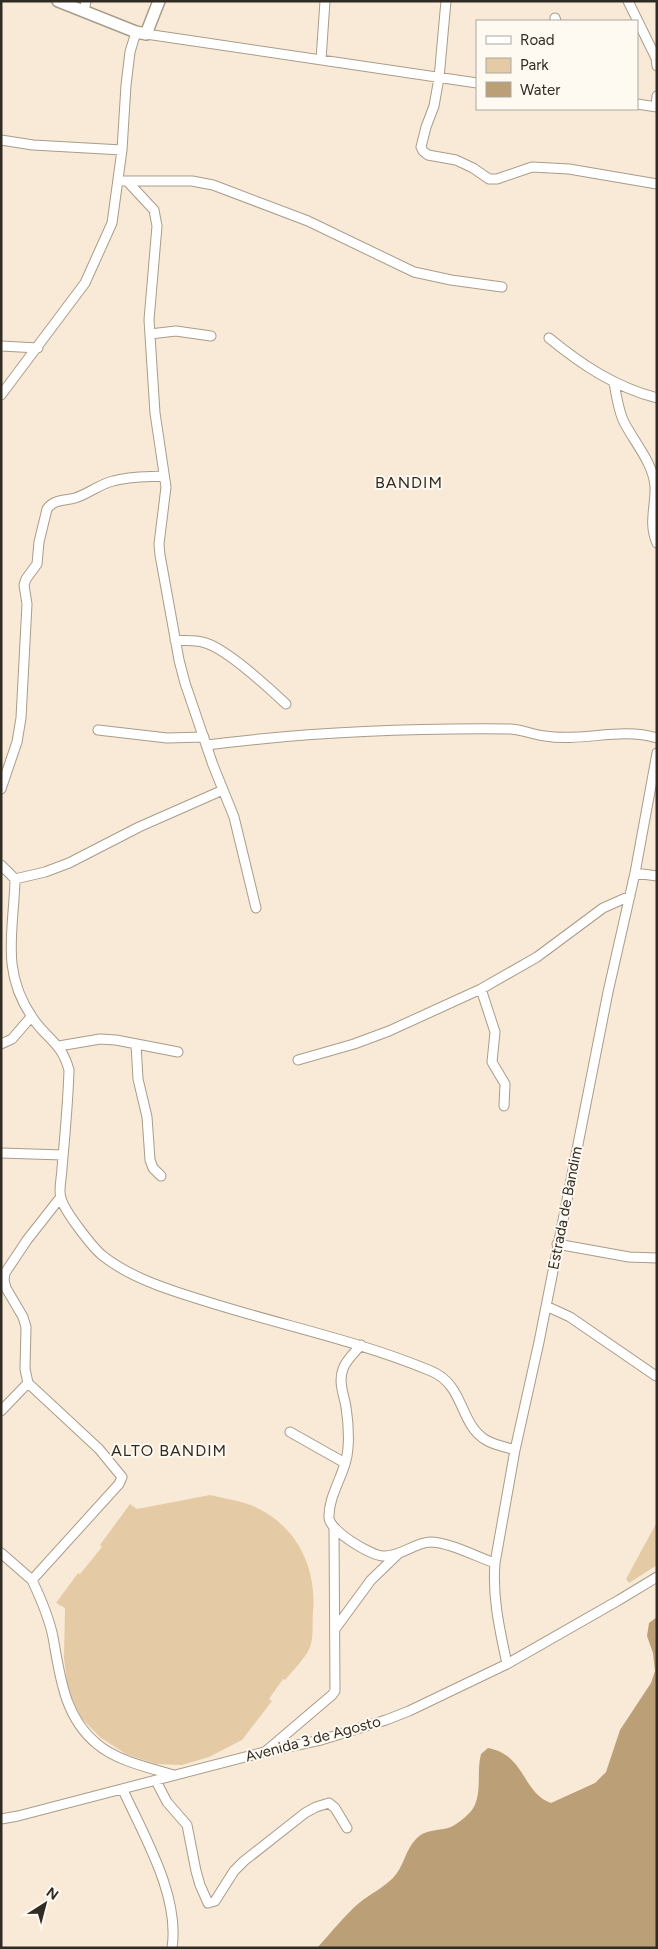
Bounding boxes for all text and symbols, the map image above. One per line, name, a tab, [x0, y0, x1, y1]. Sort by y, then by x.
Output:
legend	[476, 20, 638, 110]
text: Road	[520, 31, 555, 49]
text: Park	[520, 56, 549, 74]
text: Water	[520, 81, 560, 99]
district label: BANDIM	[375, 473, 443, 492]
street label: Estrada de Bandim	[544, 1145, 586, 1271]
district label: ALTO BANDIM	[111, 1441, 227, 1460]
street label: Avenida 3 de Agosto	[243, 1712, 383, 1766]
north arrow	[20, 1879, 70, 1929]
text: N	[43, 1884, 62, 1904]

